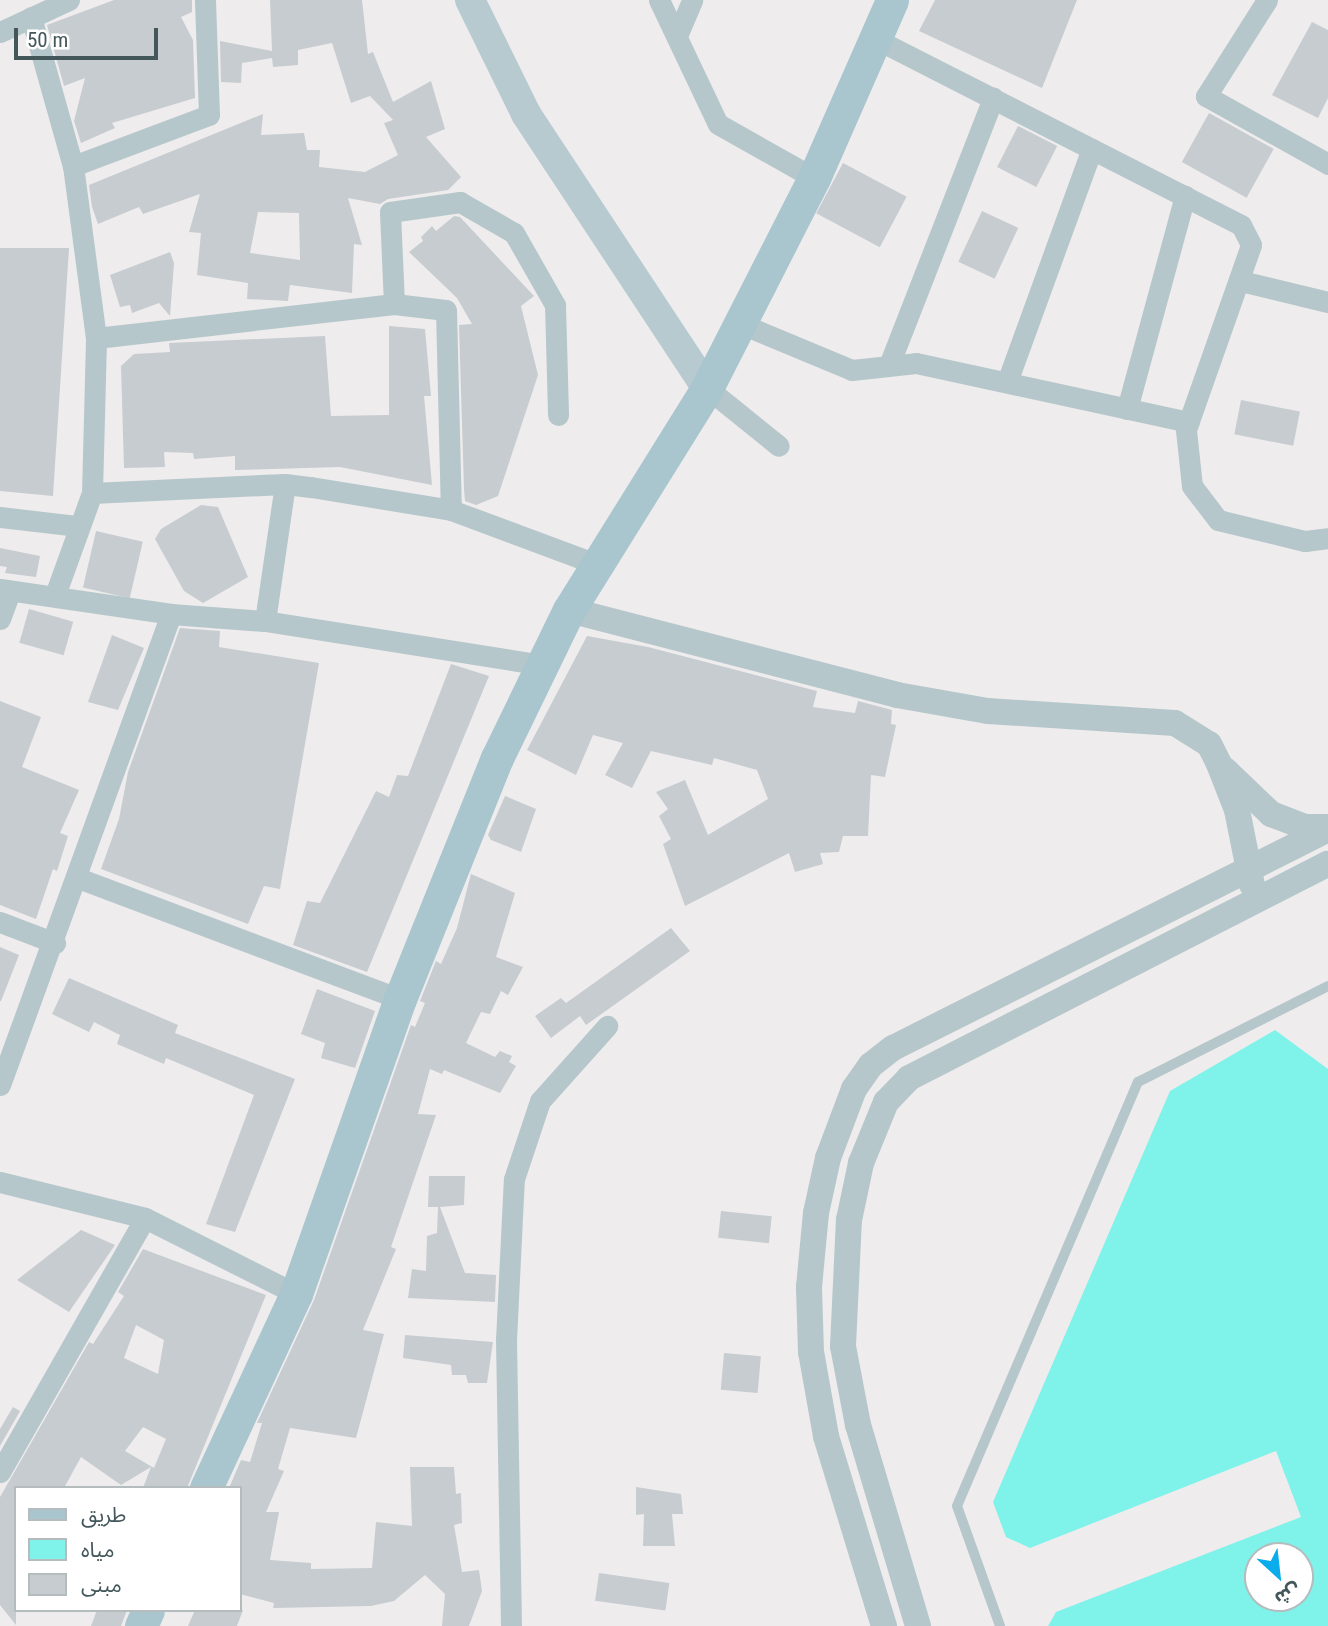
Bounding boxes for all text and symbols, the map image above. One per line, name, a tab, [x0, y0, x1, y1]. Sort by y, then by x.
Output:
scale bar	[18, 14, 161, 58]
text: 50 m	[27, 28, 68, 52]
legend	[14, 1486, 242, 1612]
text: طريق	[81, 1503, 126, 1527]
text: مياه	[81, 1538, 114, 1562]
north arrow	[1244, 1542, 1314, 1612]
text: مبنى	[81, 1573, 122, 1597]
text: ش	[1271, 1578, 1305, 1611]

